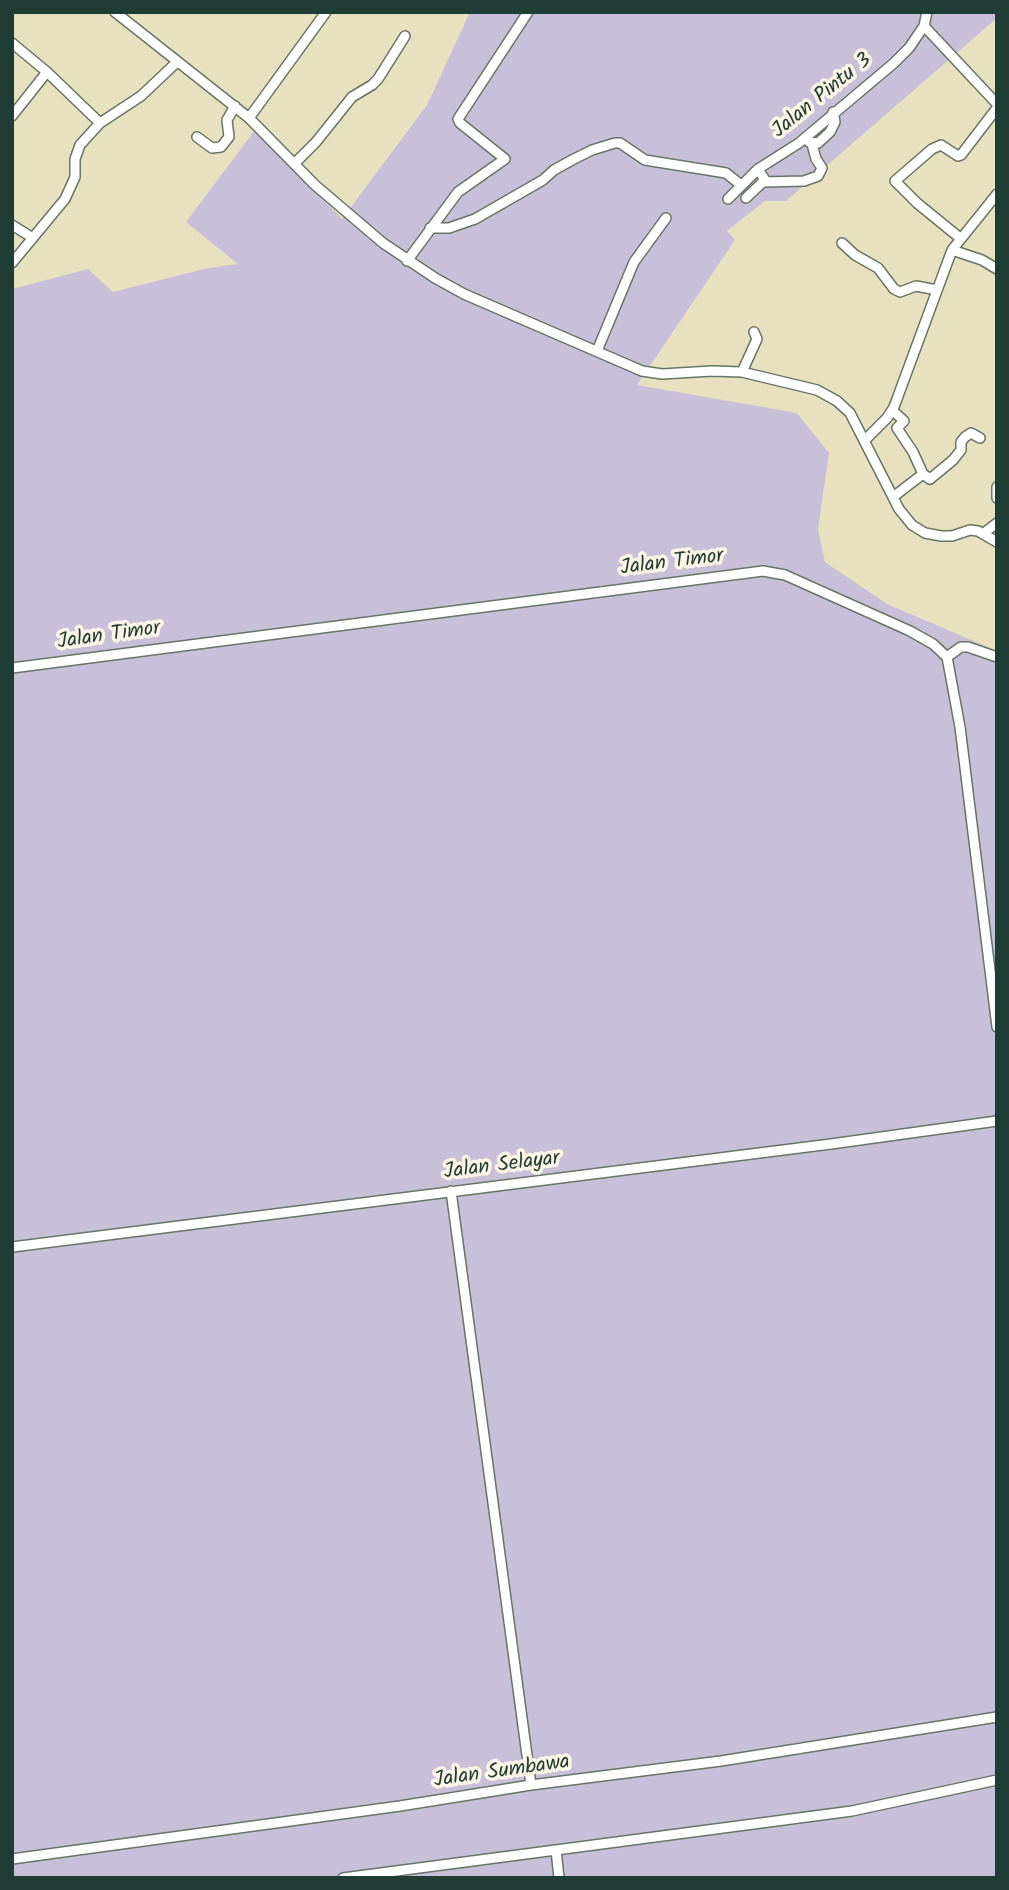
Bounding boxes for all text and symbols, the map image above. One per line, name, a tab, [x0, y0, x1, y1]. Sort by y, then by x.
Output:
street label: Jalan Pintu 3	[768, 49, 878, 145]
street label: Jalan Timor	[619, 545, 725, 583]
street label: Jalan Timor	[56, 617, 162, 657]
street label: Jalan Selayar	[443, 1147, 561, 1187]
street label: Jalan Sumbawa	[432, 1751, 572, 1795]

